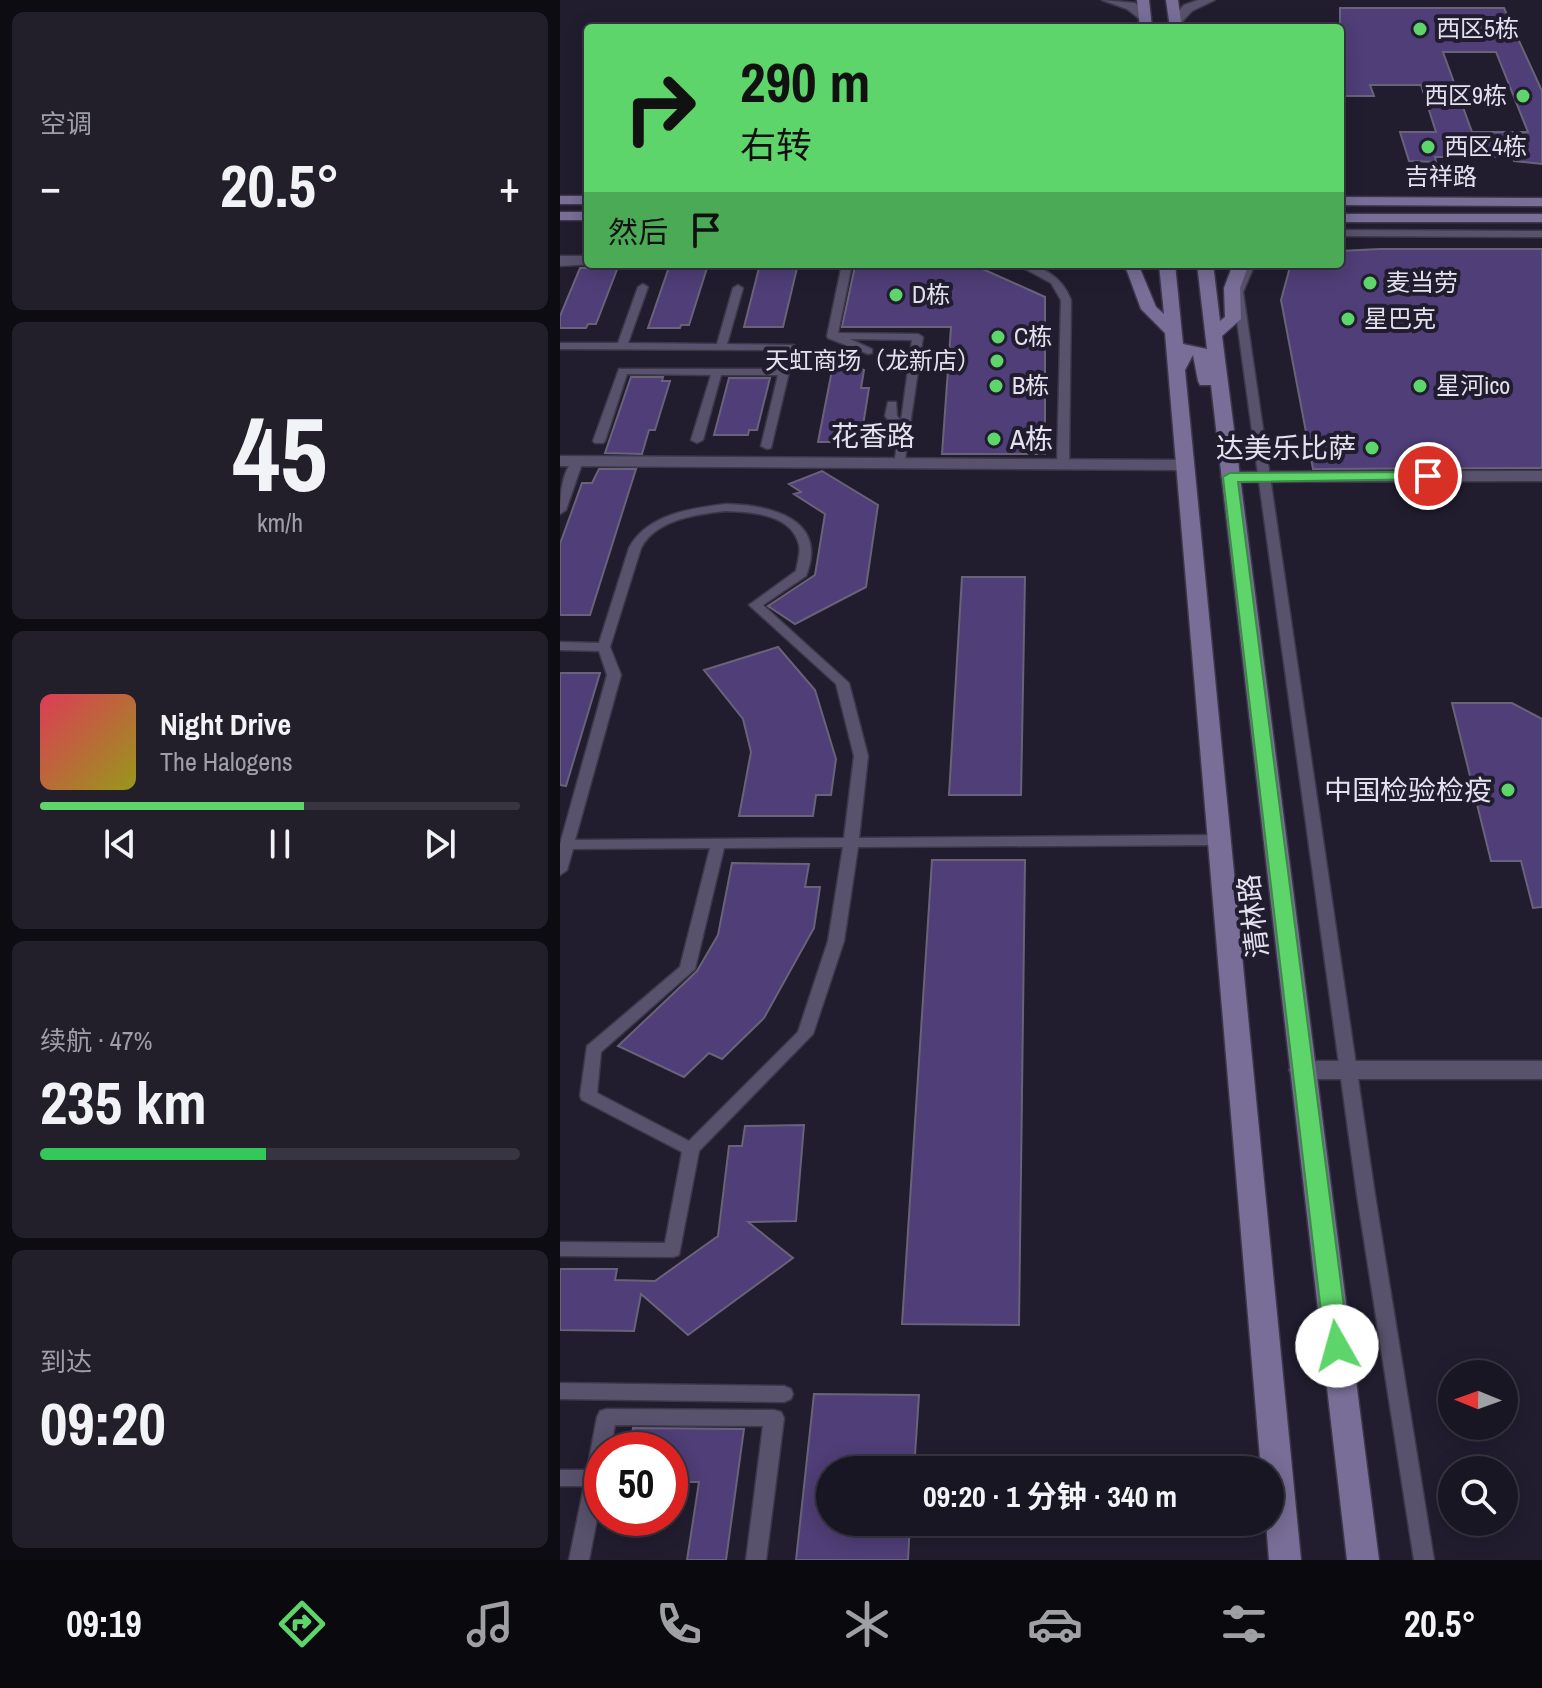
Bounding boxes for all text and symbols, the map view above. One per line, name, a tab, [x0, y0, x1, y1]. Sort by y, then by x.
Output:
place label: 西区5栋	[1436, 12, 1519, 44]
marker: 西区5栋	[1411, 20, 1429, 38]
text: 290 m	[740, 44, 870, 119]
icon: right	[608, 56, 712, 160]
place label: 西区9栋	[1424, 79, 1507, 111]
marker: 西区9栋	[1514, 87, 1532, 105]
text: 空调	[40, 106, 92, 141]
text: 右转	[740, 121, 812, 169]
place label: 西区4栋	[1444, 130, 1527, 162]
marker: 西区4栋	[1419, 138, 1437, 156]
text: 20.5°	[220, 145, 340, 226]
text: −	[40, 156, 61, 216]
text: +	[499, 156, 520, 216]
street label: 吉祥路	[1405, 160, 1477, 192]
icon: arrive	[684, 208, 728, 252]
text: 然后	[608, 212, 668, 252]
place label: 麦当劳	[1386, 266, 1458, 298]
marker: 麦当劳	[1361, 274, 1379, 292]
place label: D栋	[912, 278, 950, 310]
marker: D栋	[887, 286, 905, 304]
place label: 星巴克	[1364, 302, 1436, 334]
marker: 星巴克	[1339, 310, 1357, 328]
place label: C栋	[1014, 320, 1052, 352]
marker: C栋	[989, 328, 1007, 346]
place label: 天虹商场（龙新店）	[765, 344, 981, 376]
marker: 天虹商场（龙新店）	[988, 352, 1006, 370]
place label: B栋	[1012, 369, 1049, 401]
place label: 星河ico	[1436, 369, 1510, 401]
marker: B栋	[987, 377, 1005, 395]
marker: 星河ico	[1411, 377, 1429, 395]
text: 45	[233, 383, 327, 523]
street label: 花香路	[831, 417, 915, 455]
place label: A栋	[1009, 420, 1053, 458]
place label: 达美乐比萨	[1216, 429, 1356, 467]
marker: A栋	[985, 430, 1003, 448]
marker: 达美乐比萨	[1363, 439, 1381, 457]
pin	[1394, 442, 1462, 510]
icon: arrive	[1406, 454, 1450, 498]
text: km/h	[257, 505, 303, 540]
text: Night Drive	[160, 704, 291, 744]
text: The Halogens	[160, 744, 293, 779]
place label: 中国检验检疫	[1324, 771, 1492, 809]
marker: 中国检验检疫	[1499, 781, 1517, 799]
icon: previous	[98, 822, 142, 866]
icon: pause	[258, 822, 302, 866]
icon: next	[418, 822, 462, 866]
street label: 清林路	[1229, 872, 1277, 960]
text: 续航 · 47%	[40, 1023, 152, 1058]
text: 235 km	[40, 1062, 207, 1143]
position arrow	[1295, 1304, 1379, 1388]
text: 到达	[40, 1344, 92, 1379]
north arrow	[1438, 1360, 1518, 1440]
map controls	[1438, 1360, 1518, 1536]
text: 09:20	[40, 1383, 166, 1464]
speed limit sign: 50	[584, 1432, 688, 1536]
button: search	[1438, 1456, 1518, 1536]
text: 09:20 · 1 分钟 · 340 m	[923, 1476, 1177, 1516]
icon: directions	[274, 1596, 330, 1652]
icon: music	[462, 1596, 518, 1652]
icon: phone	[651, 1596, 707, 1652]
icon: climate	[839, 1596, 895, 1652]
icon: car	[1027, 1596, 1083, 1652]
icon: filters	[1216, 1596, 1272, 1652]
text: 09:19	[66, 1600, 142, 1648]
text: 20.5°	[1404, 1600, 1476, 1648]

